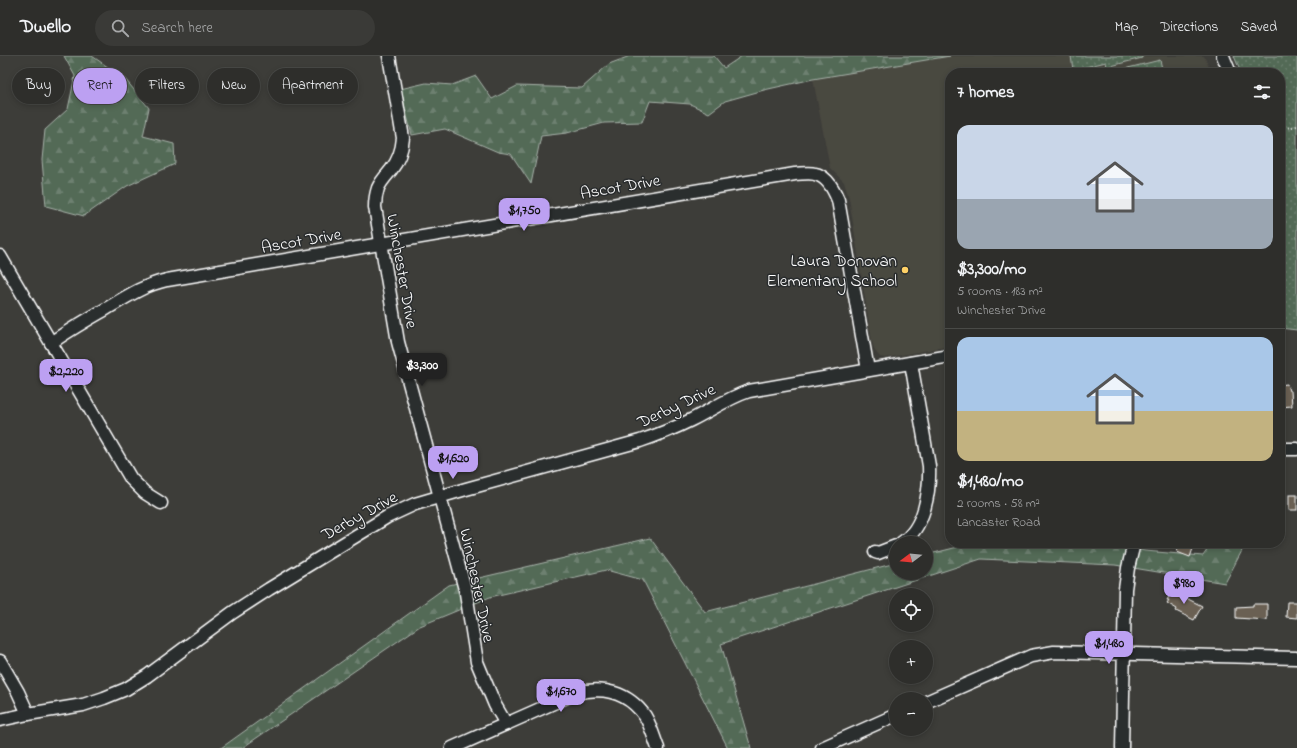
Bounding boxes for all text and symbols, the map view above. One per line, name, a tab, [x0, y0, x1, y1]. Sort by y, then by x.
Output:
search box	[95, 10, 375, 46]
text: Dwello	[20, 14, 71, 41]
icon: search	[109, 17, 131, 39]
text: Search here	[141, 17, 213, 39]
text: Map	[1115, 17, 1138, 38]
text: Directions	[1160, 17, 1218, 38]
text: Saved	[1240, 17, 1277, 38]
chip: Buy	[12, 68, 65, 104]
chip: Rent	[73, 68, 127, 104]
chip: Filters	[135, 68, 199, 104]
chip: New	[207, 68, 260, 104]
chip: Apartment	[268, 68, 358, 104]
text: 7 homes	[957, 80, 1015, 105]
icon: filters	[1251, 81, 1273, 103]
icon: home	[1079, 151, 1151, 223]
street label: Ascot Drive	[578, 168, 663, 207]
pin: $1,750	[491, 198, 557, 232]
text: $1,750	[508, 201, 540, 220]
street label: Winchester Drive	[379, 212, 424, 331]
street label: Ascot Drive	[259, 222, 344, 261]
place label: Laura Donovan Elementary School	[767, 249, 897, 295]
text: $3,300/mo	[957, 257, 1026, 282]
marker: Laura Donovan Elementary School	[900, 265, 910, 275]
text: 5 rooms · 183 m²	[957, 282, 1043, 301]
text: Winchester Drive	[957, 301, 1045, 320]
pin: $3,300	[389, 353, 455, 387]
text: $3,300	[406, 356, 438, 375]
pin: $2,220	[33, 359, 99, 393]
text: $2,220	[48, 362, 84, 381]
icon: home	[1079, 363, 1151, 435]
street label: Derby Drive	[633, 377, 721, 437]
pin: $1,620	[420, 446, 486, 480]
text: $1,620	[437, 449, 469, 468]
text: $1,480/mo	[957, 469, 1024, 494]
street label: Derby Drive	[316, 485, 403, 549]
text: 2 rooms · 58 m²	[957, 494, 1040, 513]
text: Lancaster Road	[957, 513, 1040, 532]
street label: Winchester Drive	[452, 526, 501, 645]
north arrow	[889, 536, 933, 580]
map controls	[889, 536, 933, 736]
pin: $980	[1160, 571, 1208, 605]
text: $980	[1173, 574, 1195, 593]
button: locate	[889, 588, 933, 632]
pin: $1,480	[1076, 631, 1142, 665]
text: $1,480	[1094, 634, 1124, 653]
button: +	[889, 640, 933, 684]
pin: $1,670	[528, 679, 594, 713]
text: $1,670	[546, 682, 576, 701]
button: −	[889, 692, 933, 736]

